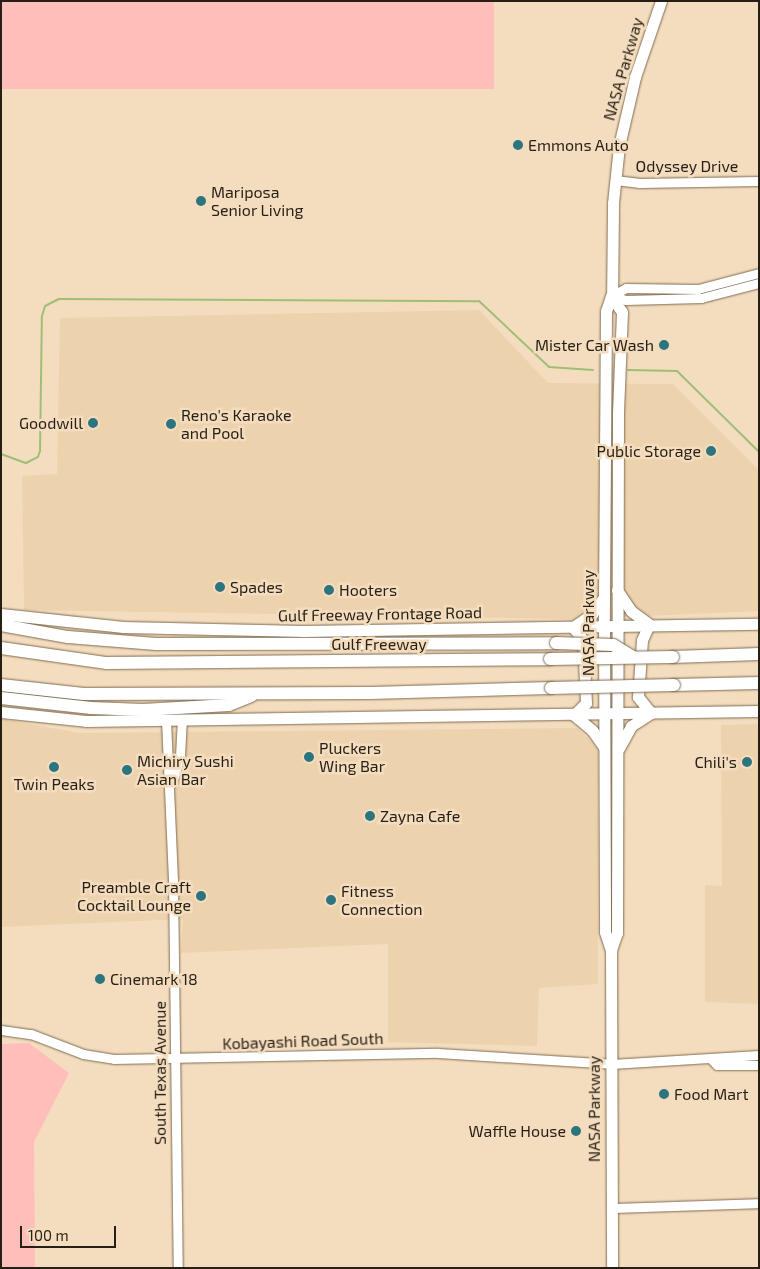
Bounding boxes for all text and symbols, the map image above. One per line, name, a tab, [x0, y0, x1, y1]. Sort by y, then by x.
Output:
street label: NASA Parkway	[599, 15, 647, 123]
place label: Emmons Auto	[528, 135, 629, 155]
marker: Emmons Auto	[512, 139, 524, 151]
street label: Odyssey Drive	[635, 156, 739, 176]
place label: Mariposa Senior Living	[211, 182, 304, 220]
marker: Mariposa Senior Living	[195, 195, 207, 207]
place label: Mister Car Wash	[534, 335, 654, 355]
marker: Mister Car Wash	[658, 339, 670, 351]
place label: Reno's Karaoke and Pool	[181, 405, 292, 443]
place label: Goodwill	[19, 413, 83, 433]
marker: Goodwill	[87, 417, 99, 429]
marker: Reno's Karaoke and Pool	[165, 418, 177, 430]
place label: Public Storage	[596, 441, 701, 461]
marker: Public Storage	[705, 445, 717, 457]
street label: NASA Parkway	[578, 570, 598, 676]
place label: Spades	[230, 577, 283, 597]
place label: Hooters	[339, 580, 397, 600]
marker: Spades	[214, 581, 226, 593]
marker: Hooters	[323, 584, 335, 596]
street label: Gulf Freeway Frontage Road	[277, 603, 483, 625]
street label: Gulf Freeway	[331, 634, 427, 654]
place label: Pluckers Wing Bar	[319, 738, 385, 776]
place label: Michiry Sushi Asian Bar	[137, 751, 234, 789]
marker: Pluckers Wing Bar	[303, 751, 315, 763]
place label: Chili's	[694, 752, 737, 772]
marker: Chili's	[741, 756, 753, 768]
marker: Twin Peaks	[48, 761, 60, 773]
marker: Michiry Sushi Asian Bar	[121, 764, 133, 776]
place label: Twin Peaks	[13, 774, 95, 794]
place label: Zayna Cafe	[380, 806, 460, 826]
marker: Zayna Cafe	[364, 810, 376, 822]
place label: Preamble Craft Cocktail Lounge	[77, 877, 191, 915]
place label: Fitness Connection	[341, 881, 423, 919]
marker: Preamble Craft Cocktail Lounge	[195, 890, 207, 902]
marker: Fitness Connection	[325, 894, 337, 906]
place label: Cinemark 18	[110, 969, 198, 989]
marker: Cinemark 18	[94, 973, 106, 985]
street label: South Texas Avenue	[150, 1001, 170, 1145]
street label: Kobayashi Road South	[222, 1029, 384, 1053]
street label: NASA Parkway	[584, 1056, 604, 1162]
place label: Food Mart	[674, 1084, 749, 1104]
marker: Food Mart	[658, 1088, 670, 1100]
place label: Waffle House	[468, 1121, 566, 1141]
marker: Waffle House	[570, 1125, 582, 1137]
scale bar	[22, 1216, 119, 1248]
text: 100 m	[28, 1226, 69, 1244]

